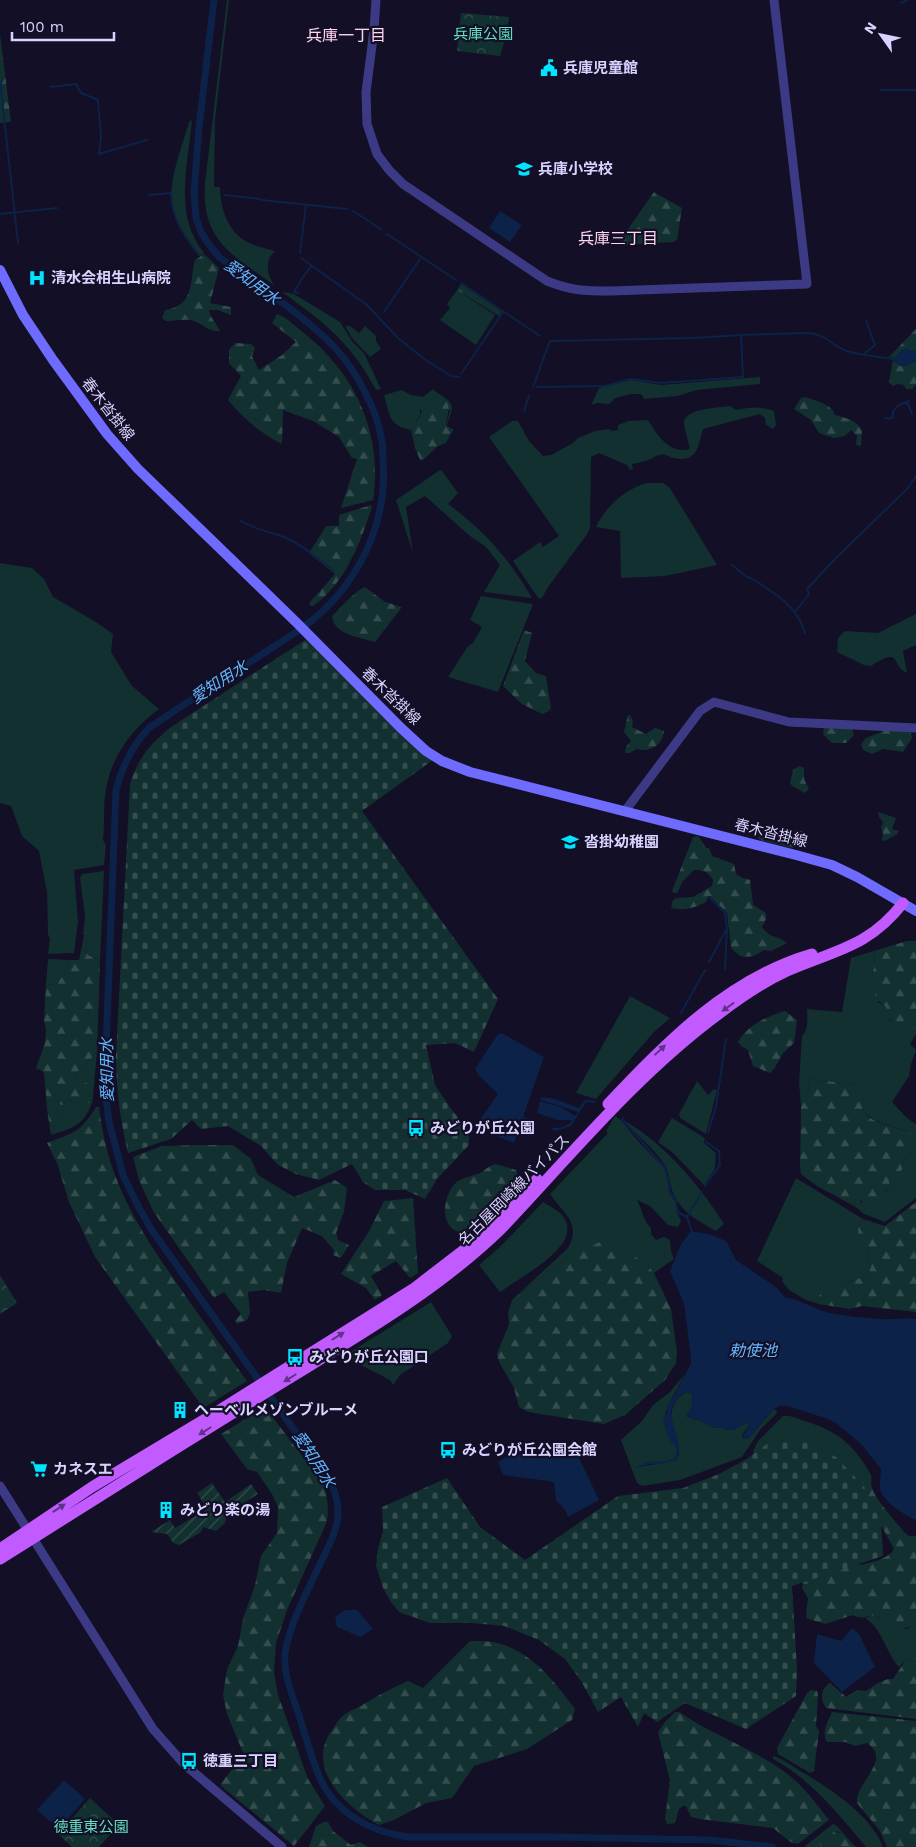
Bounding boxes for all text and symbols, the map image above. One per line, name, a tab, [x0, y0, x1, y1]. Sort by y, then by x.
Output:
scale bar	[12, 10, 115, 42]
north arrow	[856, 10, 906, 60]
text: 100 m	[20, 18, 64, 36]
text: N	[861, 19, 880, 37]
park label: 兵庫公園	[453, 25, 513, 43]
district label: 兵庫一丁目	[306, 26, 386, 45]
public building icon: 兵庫児童館	[539, 58, 559, 78]
place label: 兵庫児童館	[563, 59, 638, 77]
school or university icon: 兵庫小学校	[514, 159, 534, 179]
place label: 兵庫小学校	[538, 160, 613, 178]
district label: 兵庫三丁目	[578, 229, 658, 248]
water label: 愛知用水	[221, 255, 285, 310]
hospital icon: 清水会相生山病院	[27, 268, 47, 288]
place label: 清水会相生山病院	[51, 269, 171, 287]
street label: 春木沓掛線	[78, 374, 138, 444]
water label: 愛知用水	[187, 656, 253, 707]
street label: 春木沓掛線	[358, 663, 424, 729]
street label: 春木沓掛線	[732, 815, 810, 851]
school or university icon: 沓掛幼稚園	[560, 832, 580, 852]
place label: 沓掛幼稚園	[584, 833, 659, 851]
one-way arrow	[721, 1002, 735, 1012]
water label: 愛知用水	[97, 1036, 117, 1102]
one-way arrow	[654, 1044, 666, 1056]
bus stop icon: みどりが丘公園	[406, 1118, 426, 1138]
place label: みどりが丘公園	[430, 1119, 535, 1137]
street label: 名古屋岡崎線バイパス	[455, 1131, 573, 1249]
one-way arrow	[331, 1331, 344, 1341]
water label: 勅使池	[729, 1341, 779, 1360]
bus stop icon: みどりが丘公園口	[285, 1347, 305, 1367]
place label: みどりが丘公園口	[309, 1348, 429, 1366]
one-way arrow	[284, 1373, 297, 1382]
building icon: ヘーベルメゾンブルーメ	[170, 1400, 190, 1420]
place label: ヘーベルメゾンブルーメ	[194, 1401, 358, 1419]
one-way arrow	[198, 1427, 211, 1436]
water label: 愛知用水	[289, 1427, 340, 1493]
bus stop icon: みどりが丘公園会館	[438, 1440, 458, 1460]
place label: みどりが丘公園会館	[462, 1441, 597, 1459]
supermarket icon: カネスエ	[29, 1459, 49, 1479]
place label: カネスエ	[53, 1460, 113, 1478]
building icon: みどり楽の湯	[156, 1500, 176, 1520]
place label: みどり楽の湯	[180, 1501, 270, 1519]
one-way arrow	[52, 1504, 66, 1513]
bus stop icon: 徳重三丁目	[179, 1751, 199, 1771]
place label: 徳重三丁目	[203, 1752, 278, 1770]
park label: 徳重東公園	[53, 1818, 129, 1836]

